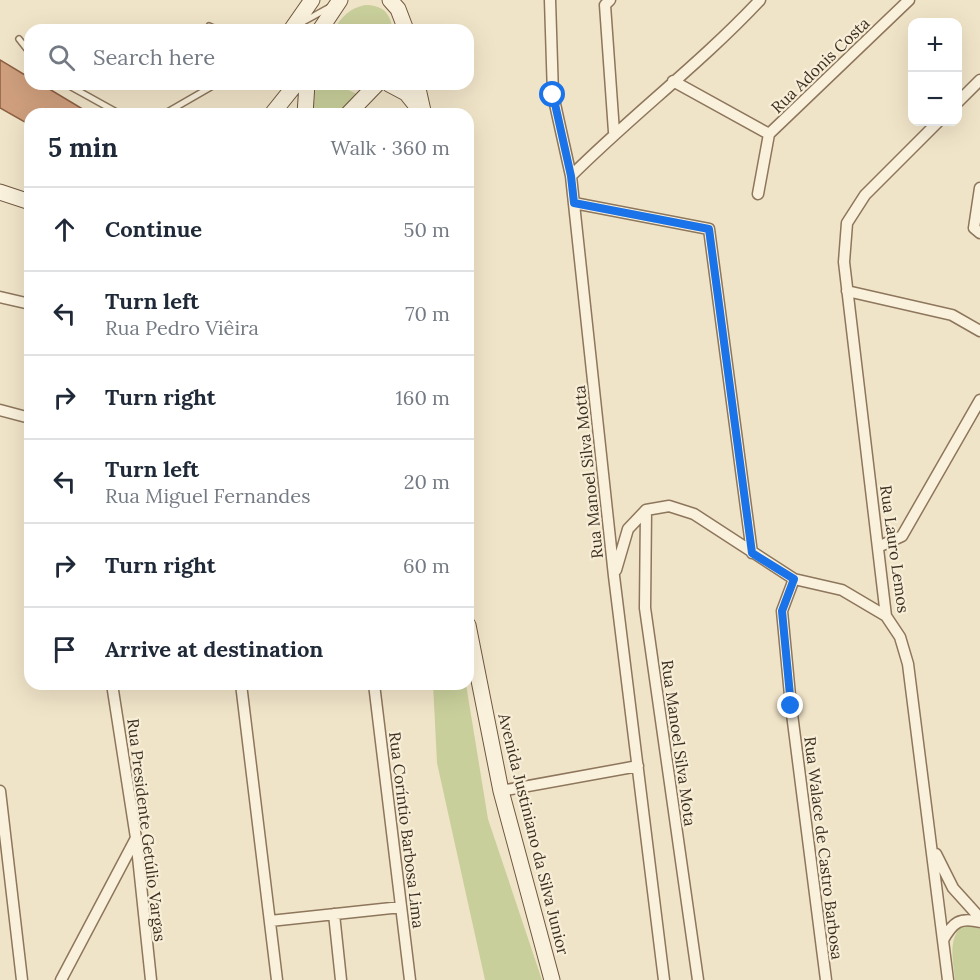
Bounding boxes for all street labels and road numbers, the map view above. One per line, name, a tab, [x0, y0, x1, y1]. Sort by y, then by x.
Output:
street label: Rua Adonis Costa	[767, 13, 873, 117]
street label: Rua Manoel Silva Motta	[569, 384, 607, 560]
street label: Rua Lauro Lemos	[876, 484, 914, 614]
street label: Rua Manoel Silva Mota	[657, 659, 701, 827]
street label: Avenida Justiniano da Silva Junior	[494, 710, 574, 957]
street label: Rua Presidente Getúlio Vargas	[123, 717, 171, 943]
street label: Rua Coríntio Barbosa Lima	[385, 731, 429, 929]
street label: Rua Walace de Castro Barbosa	[800, 735, 848, 961]

